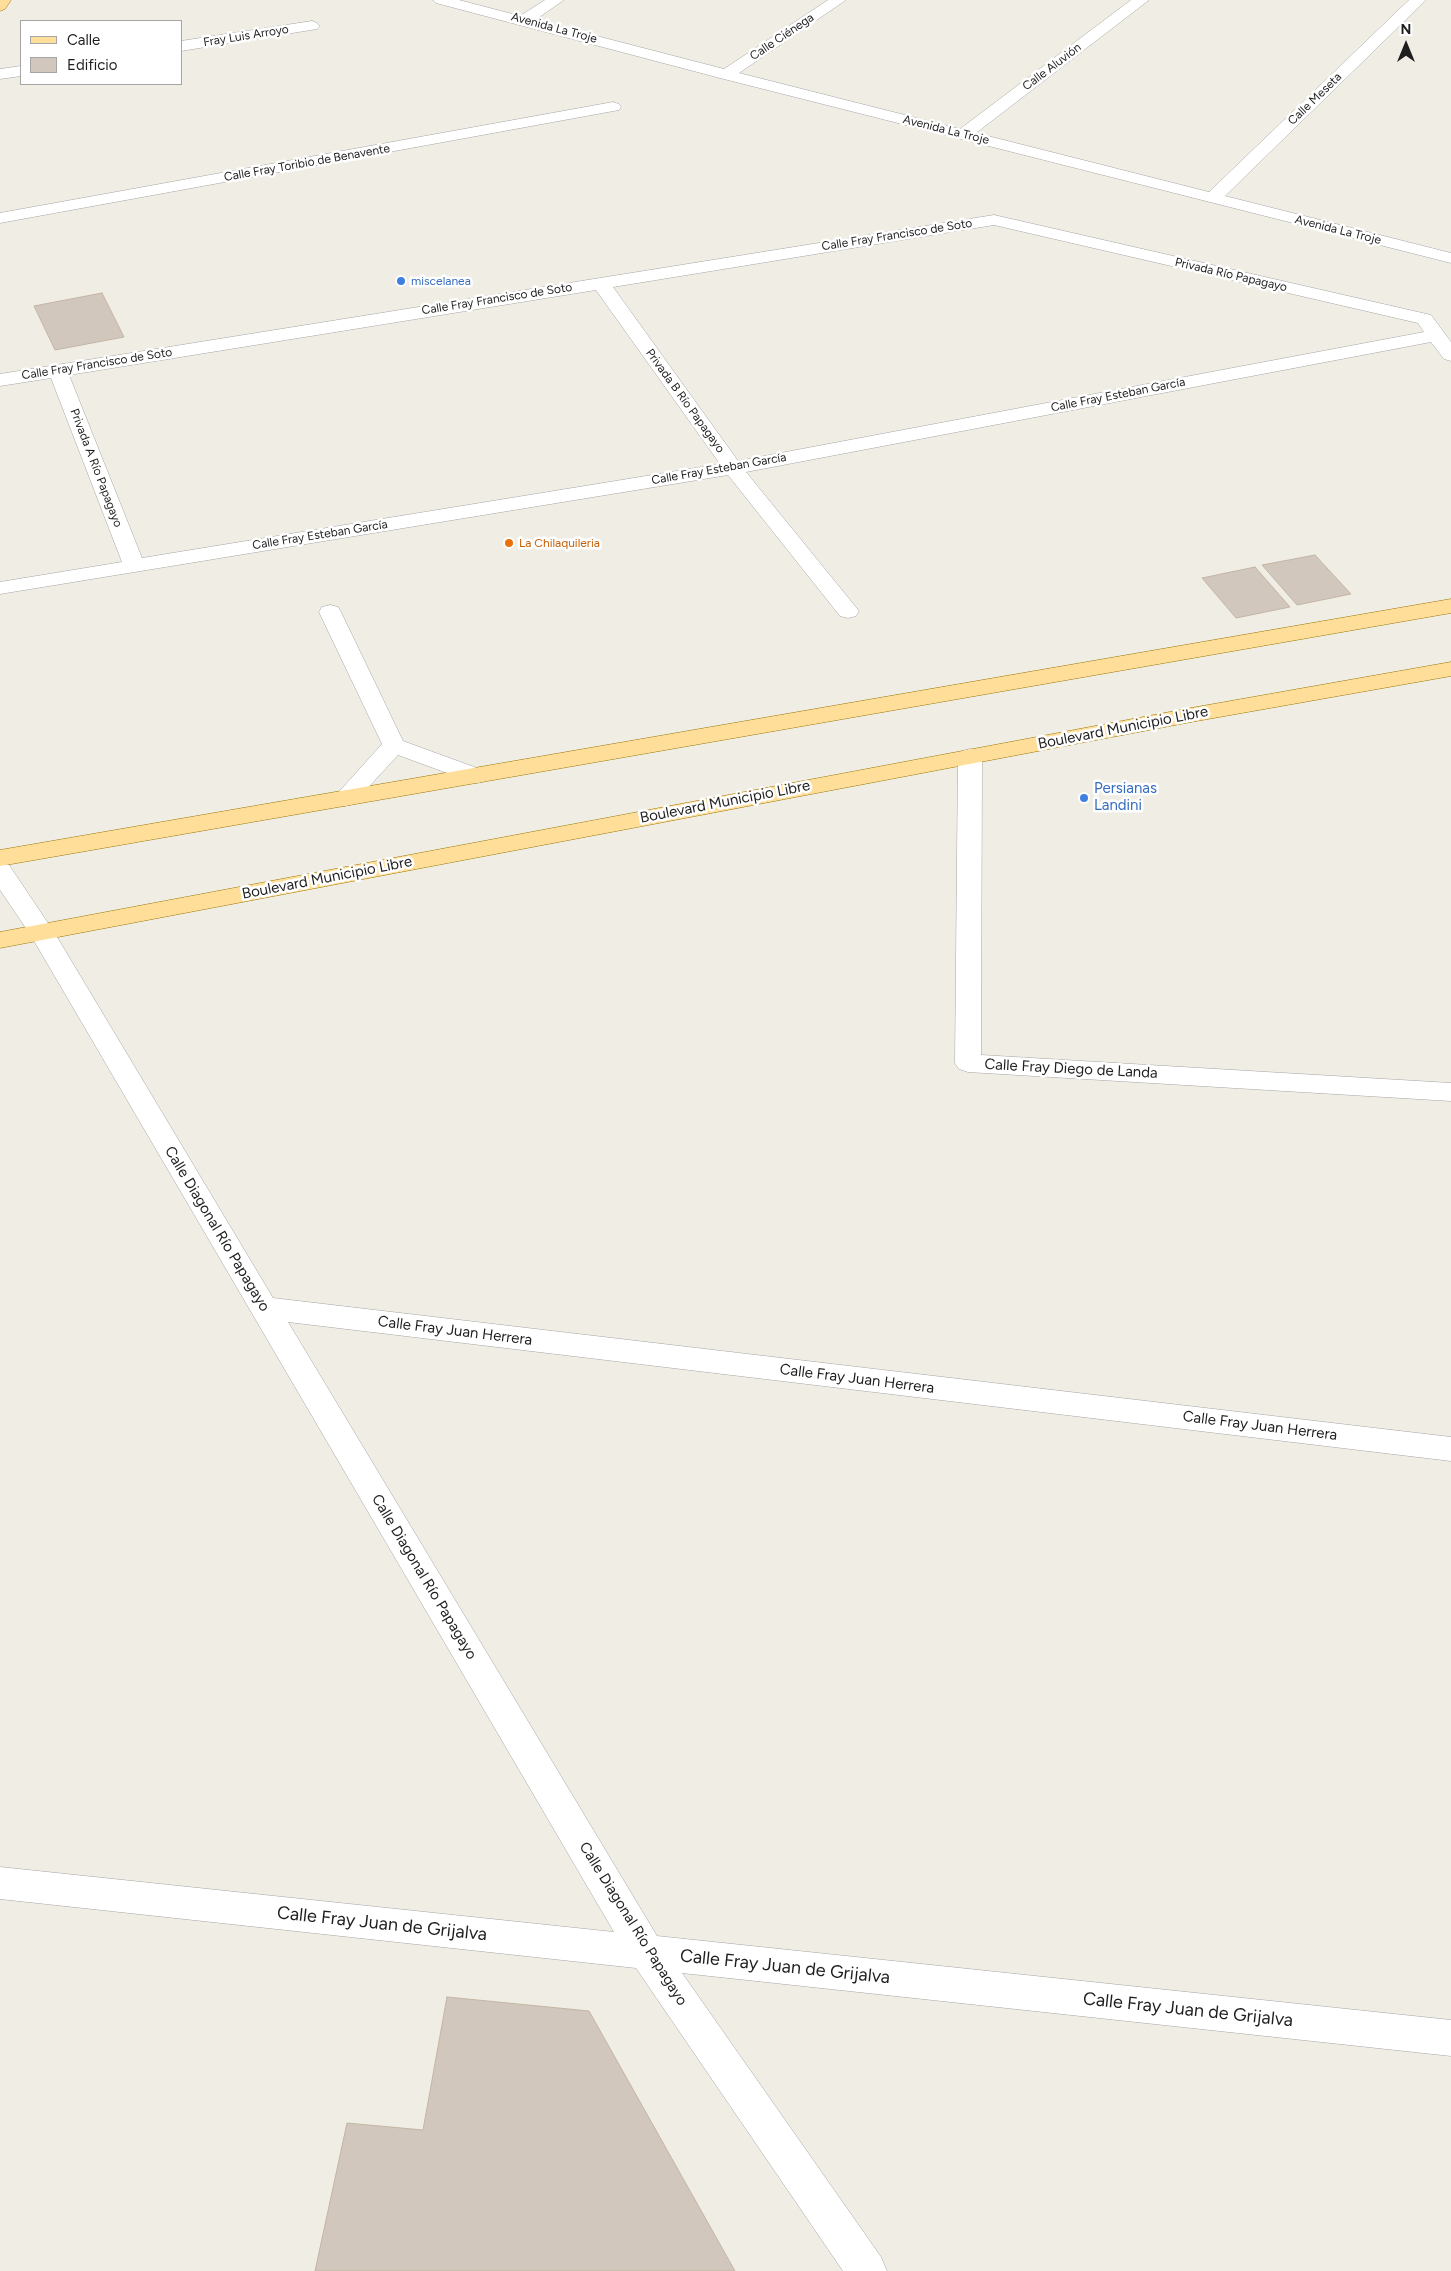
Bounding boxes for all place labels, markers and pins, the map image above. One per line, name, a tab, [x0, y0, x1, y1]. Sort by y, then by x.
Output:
place label: miscelanea	[411, 274, 471, 288]
marker: miscelanea	[395, 275, 407, 287]
place label: La Chilaquileria	[519, 536, 600, 550]
marker: La Chilaquileria	[503, 537, 515, 549]
place label: Persianas Landini	[1094, 780, 1157, 815]
marker: Persianas Landini	[1078, 792, 1090, 804]

